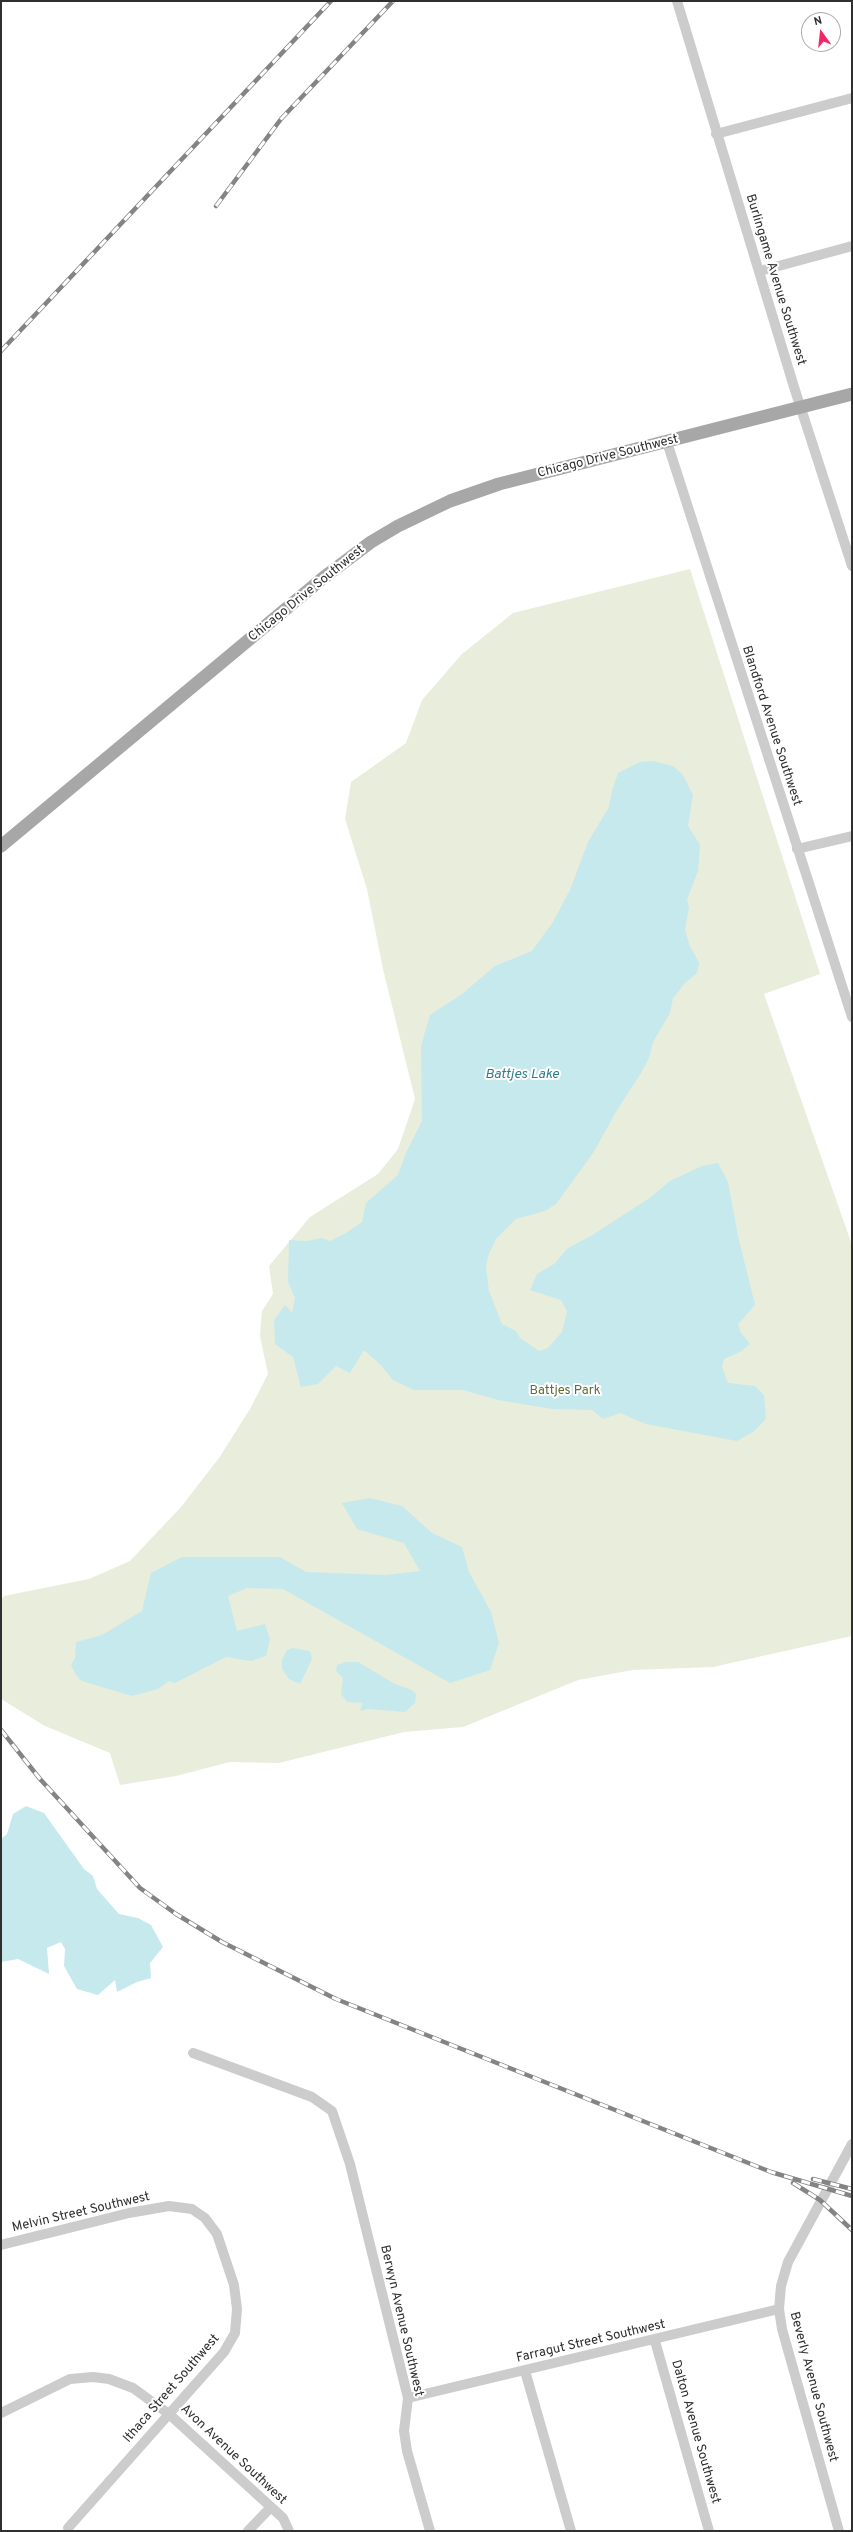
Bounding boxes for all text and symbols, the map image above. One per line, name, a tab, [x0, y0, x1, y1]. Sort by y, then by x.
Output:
north arrow	[801, 12, 841, 52]
text: N	[813, 14, 824, 29]
street label: Burlingame Avenue Southwest	[741, 193, 809, 367]
street label: Chicago Drive Southwest	[536, 432, 680, 482]
street label: Chicago Drive Southwest	[246, 542, 368, 646]
street label: Blandford Avenue Southwest	[738, 644, 804, 808]
water label: Battjes Lake	[485, 1067, 559, 1083]
park label: Battjes Park	[529, 1383, 601, 1399]
street label: Melvin Street Southwest	[11, 2190, 151, 2236]
street label: Berwyn Avenue Southwest	[376, 2244, 426, 2398]
street label: Beverly Avenue Southwest	[785, 2310, 841, 2464]
street label: Farragut Street Southwest	[515, 2317, 667, 2367]
street label: Ithaca Street Southwest	[121, 2332, 223, 2446]
street label: Dalton Avenue Southwest	[667, 2358, 723, 2506]
street label: Avon Avenue Southwest	[177, 2402, 289, 2508]

